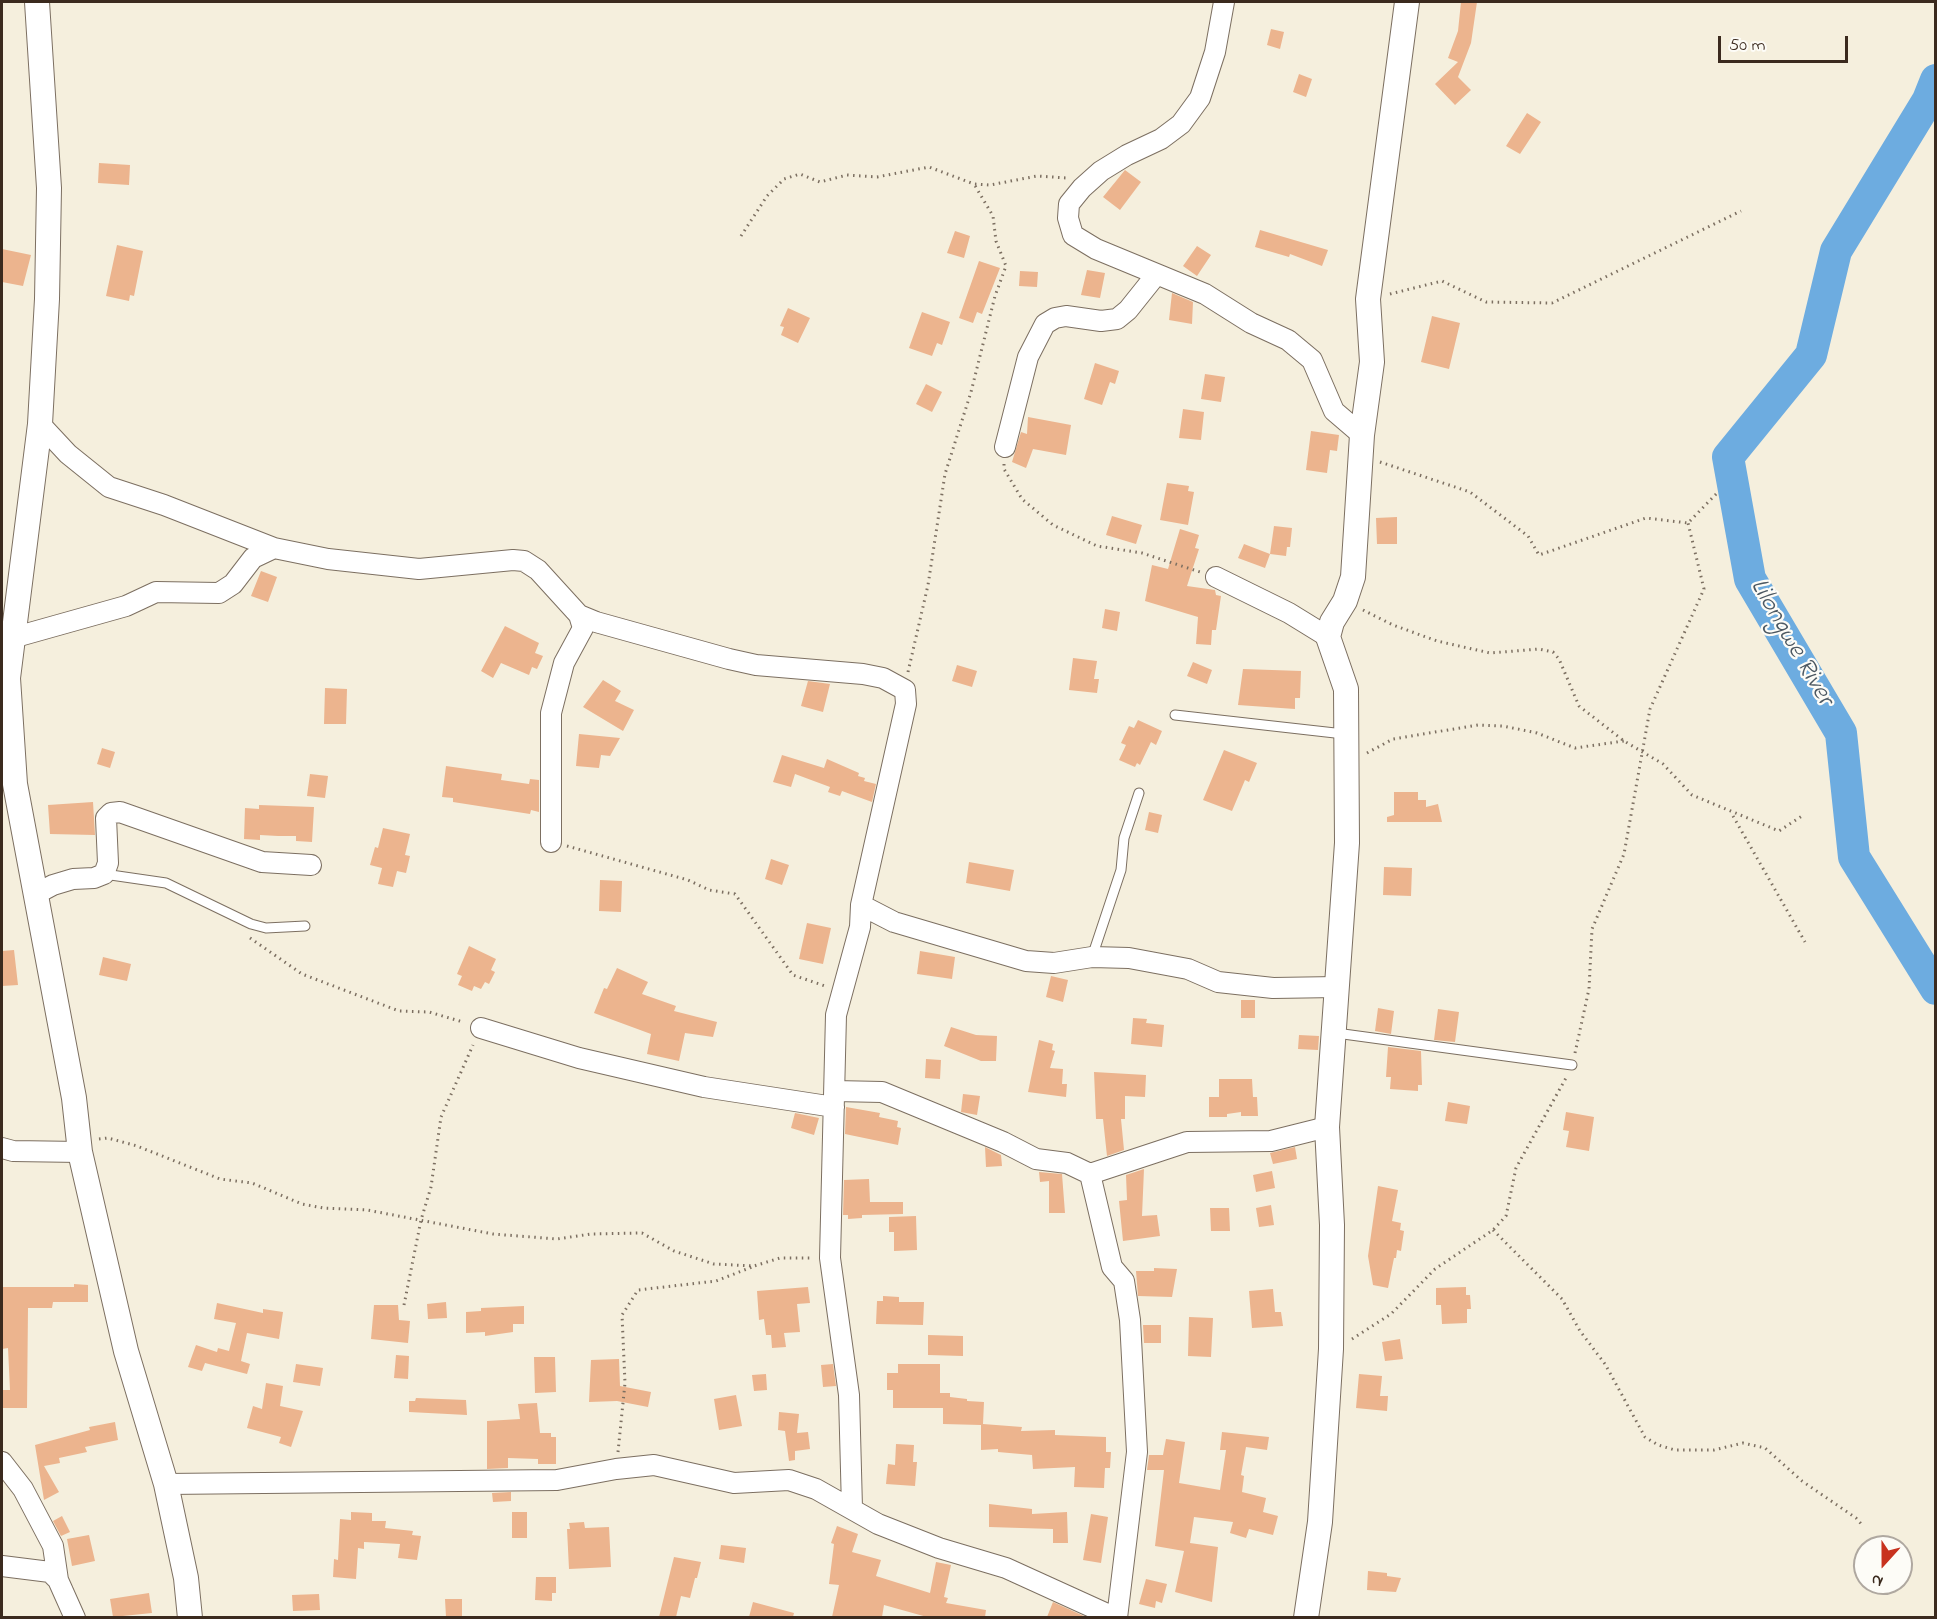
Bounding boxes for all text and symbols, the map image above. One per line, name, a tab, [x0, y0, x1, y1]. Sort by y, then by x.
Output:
scale bar	[1721, 24, 1852, 62]
text: 50 m	[1729, 33, 1766, 59]
water label: Lilongwe River	[1741, 574, 1839, 712]
north arrow	[1853, 1535, 1913, 1595]
text: N	[1868, 1567, 1887, 1593]

